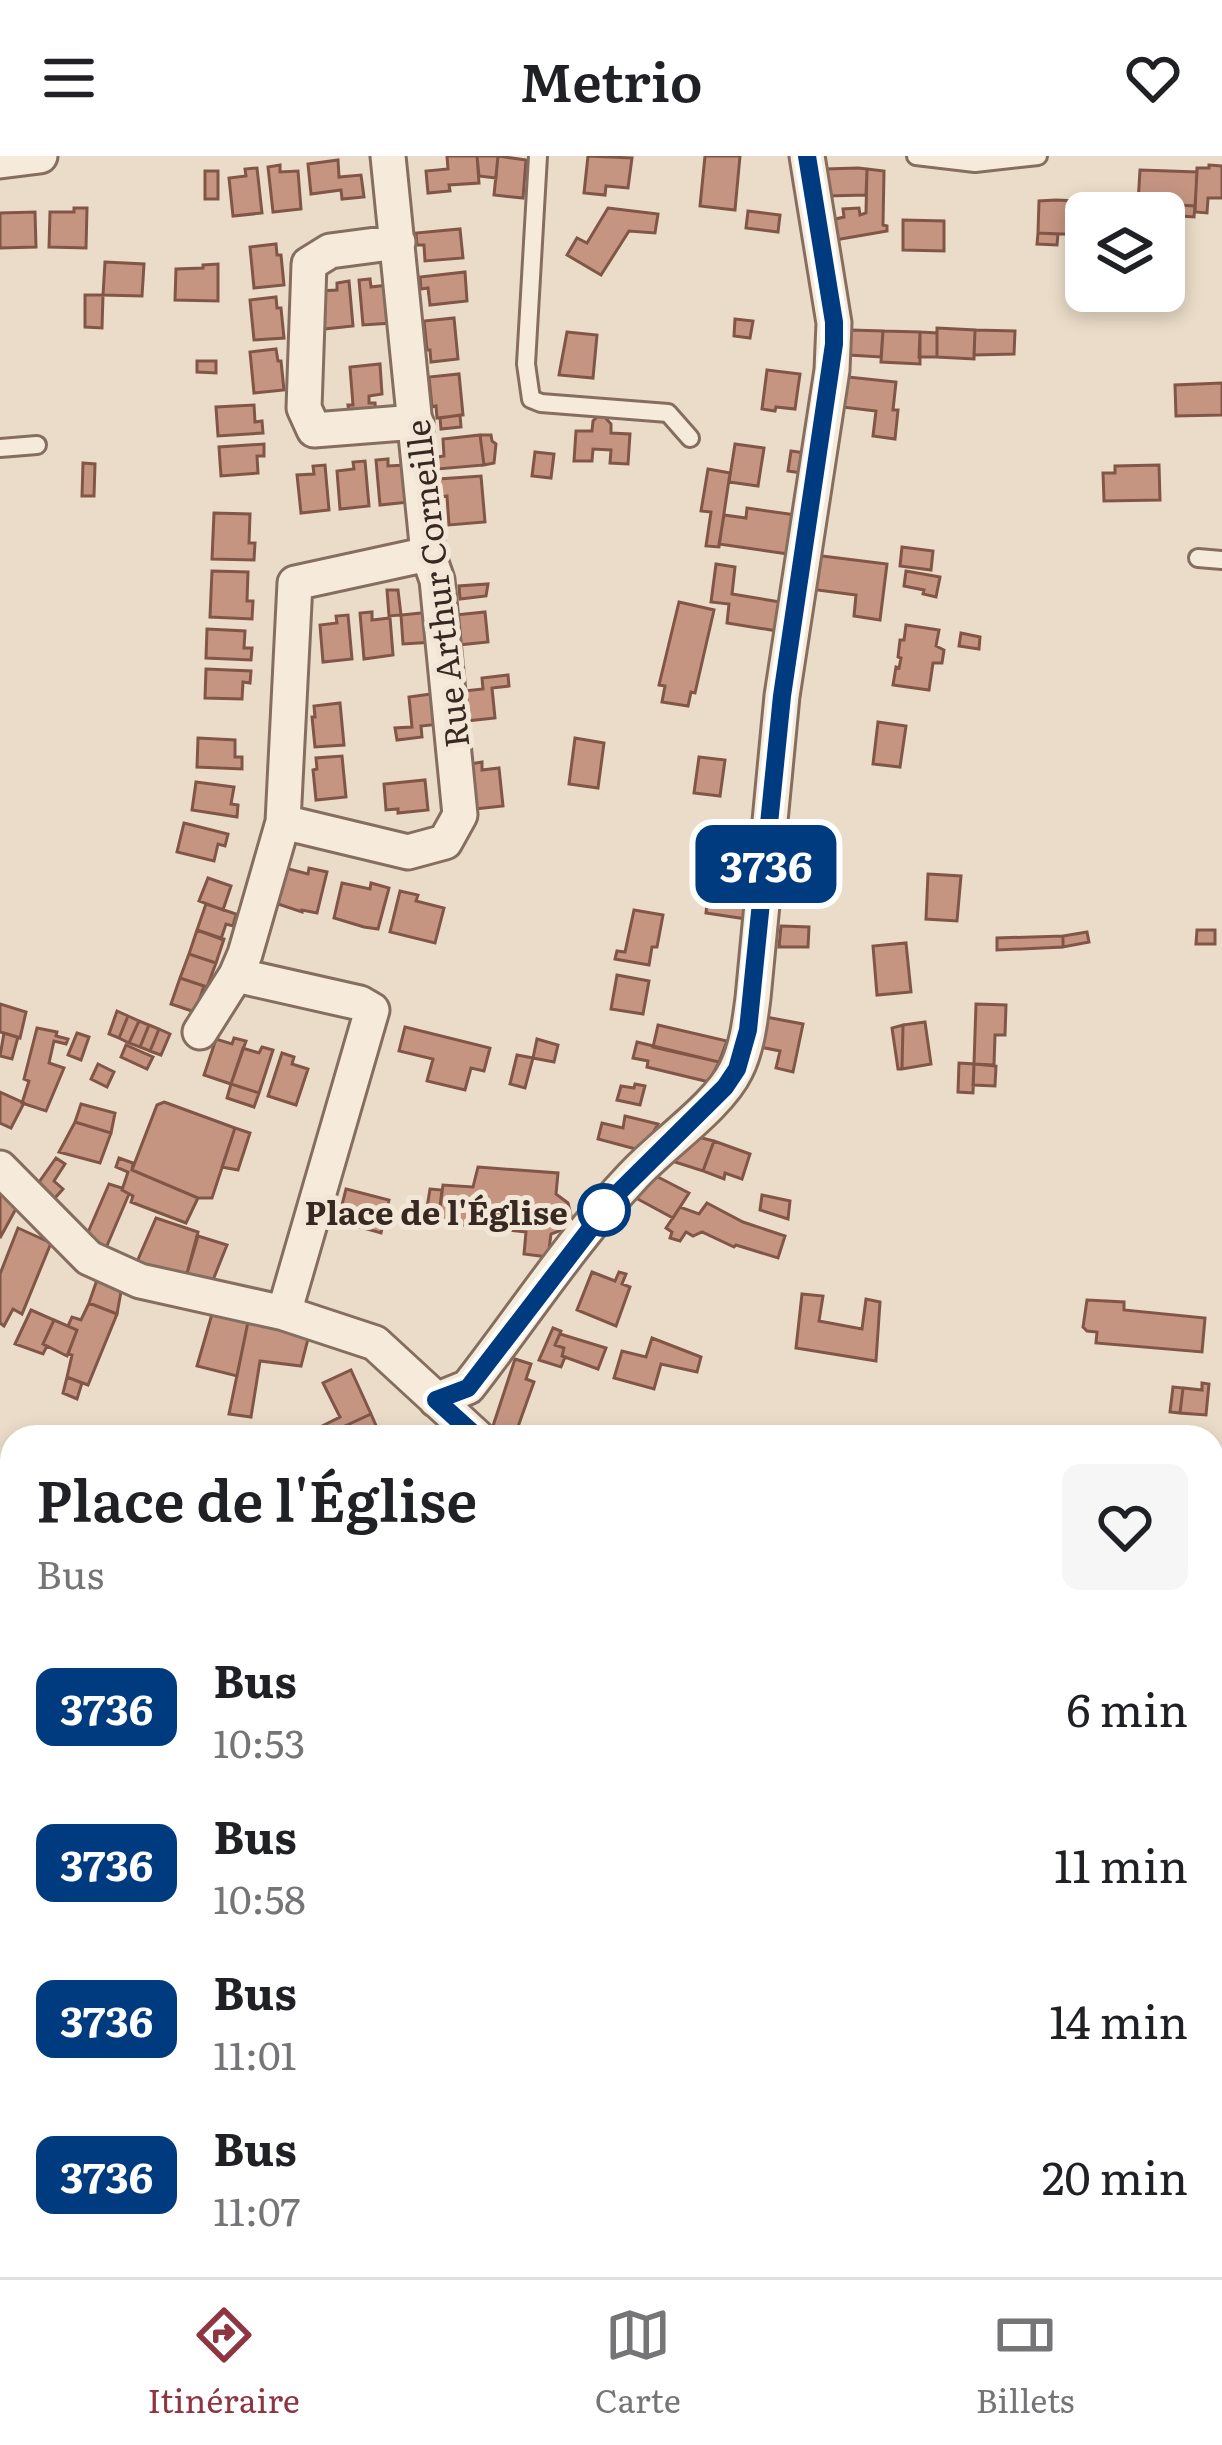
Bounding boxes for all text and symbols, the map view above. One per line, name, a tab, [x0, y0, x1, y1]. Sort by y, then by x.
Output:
text: Metrio	[519, 38, 703, 119]
icon: menu	[36, 45, 102, 111]
icon: heart	[1120, 45, 1186, 111]
map controls	[1065, 192, 1185, 312]
button: layers	[1065, 192, 1185, 312]
street label: Rue Arthur Corneille	[391, 417, 479, 751]
line badge: 3736	[682, 825, 850, 903]
text: 3736	[719, 833, 813, 895]
marker: Place de l'Église	[579, 1185, 629, 1235]
place label: Place de l'Église	[305, 1186, 568, 1235]
text: Place de l'Église	[36, 1455, 477, 1540]
button: heart	[1062, 1464, 1188, 1590]
text: Bus	[36, 1543, 104, 1601]
text: Bus	[213, 1645, 297, 1712]
text: 6 min	[1066, 1674, 1188, 1741]
text: 3736	[60, 1676, 153, 1738]
text: 10:53	[213, 1712, 306, 1770]
text: Bus	[213, 1801, 297, 1868]
text: 11 min	[1054, 1830, 1188, 1897]
text: 3736	[60, 1832, 153, 1894]
text: 10:58	[213, 1868, 306, 1926]
text: Bus	[213, 1957, 297, 2024]
text: 14 min	[1049, 1986, 1188, 2053]
text: 3736	[60, 1988, 153, 2050]
text: 11:01	[213, 2024, 296, 2082]
text: Bus	[213, 2113, 297, 2180]
text: 20 min	[1042, 2142, 1188, 2209]
text: 3736	[60, 2144, 153, 2206]
text: 11:07	[213, 2180, 300, 2238]
tab: Itinéraire	[147, 2302, 300, 2423]
tab: Carte	[595, 2302, 681, 2423]
tab: Billets	[976, 2302, 1075, 2423]

